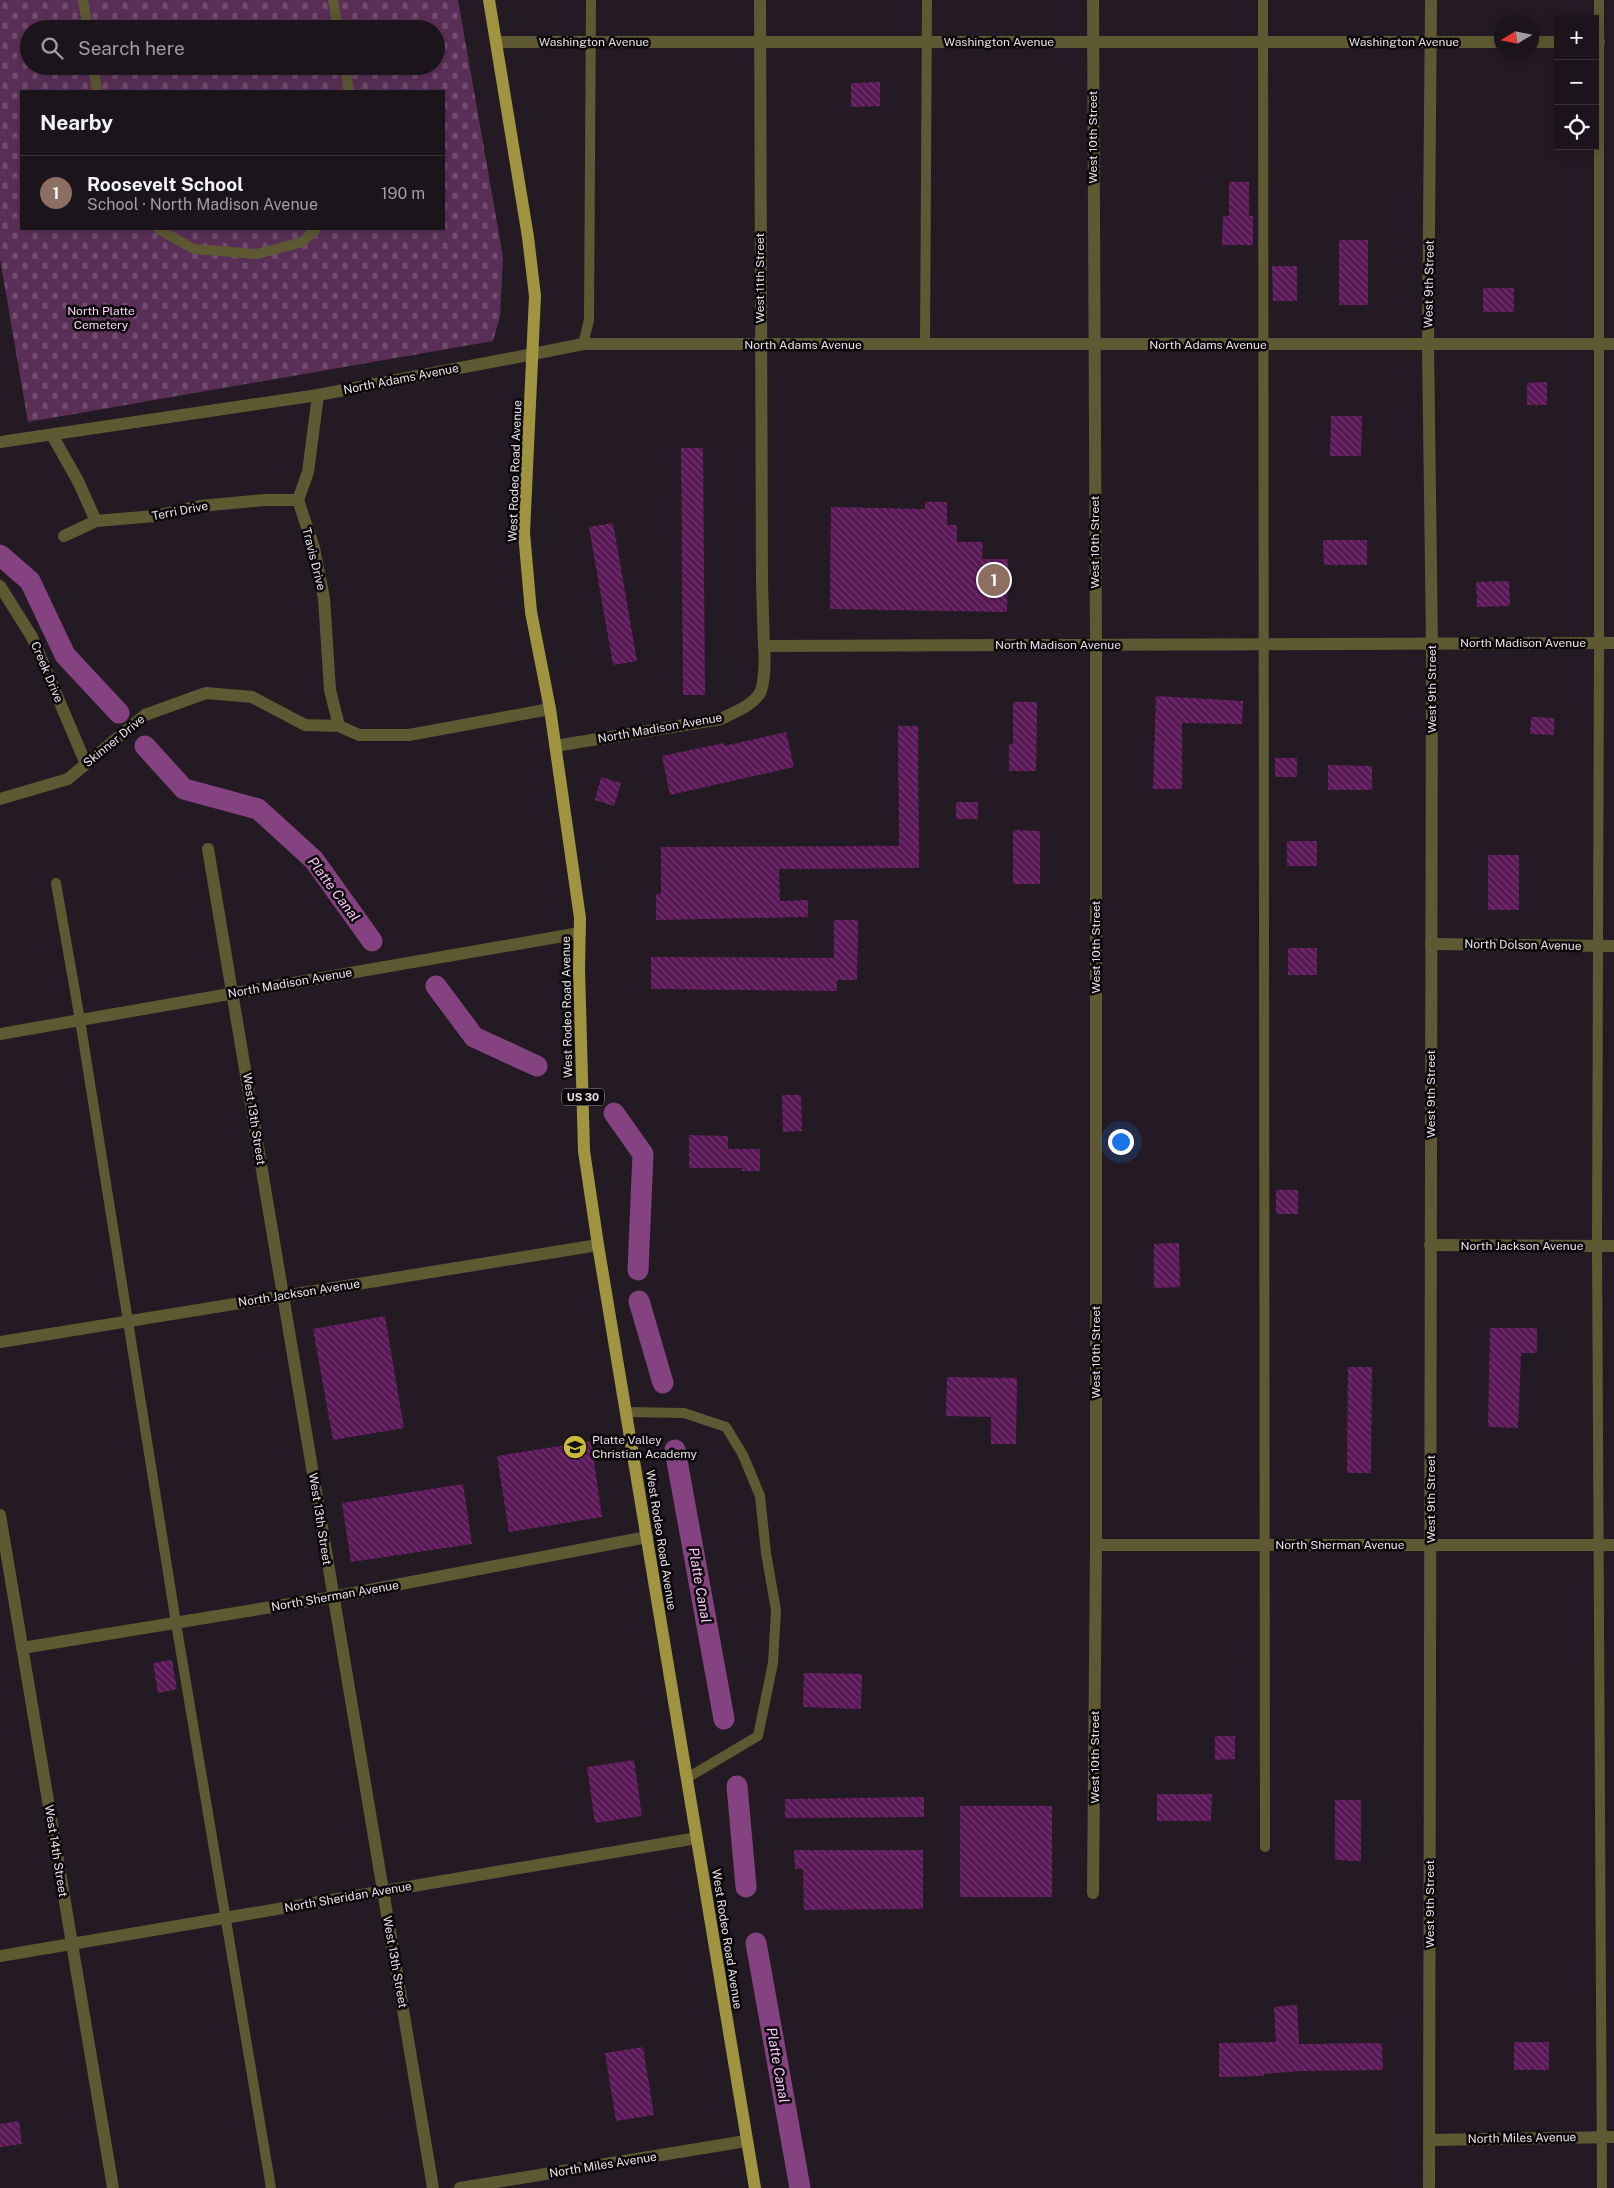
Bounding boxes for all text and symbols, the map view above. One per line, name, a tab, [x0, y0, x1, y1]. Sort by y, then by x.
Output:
north arrow	[1494, 15, 1539, 60]
map controls	[1554, 15, 1599, 150]
button: +	[1554, 15, 1599, 60]
search box	[20, 20, 445, 75]
icon: search	[38, 34, 66, 62]
street label: Washington Avenue	[539, 35, 649, 49]
street label: Washington Avenue	[944, 35, 1054, 49]
street label: Washington Avenue	[1349, 35, 1459, 49]
text: Search here	[78, 37, 185, 59]
button: −	[1554, 60, 1599, 105]
street label: West 10th Street	[1086, 90, 1100, 183]
button: locate	[1554, 105, 1599, 150]
text: Nearby	[40, 110, 113, 135]
text: Roosevelt School	[87, 173, 243, 195]
text: 1	[53, 184, 59, 203]
text: 190 m	[381, 184, 425, 203]
text: School · North Madison Avenue	[87, 195, 318, 214]
street label: West 11th Street	[753, 232, 767, 323]
street label: West 9th Street	[1421, 239, 1437, 328]
park label: North Platte Cemetery	[67, 304, 135, 332]
street label: North Adams Avenue	[744, 338, 862, 352]
street label: North Adams Avenue	[1149, 338, 1267, 352]
street label: North Adams Avenue	[342, 361, 460, 397]
street label: West Rodeo Road Avenue	[506, 400, 524, 542]
street label: West 10th Street	[1088, 495, 1102, 588]
street label: Terri Drive	[151, 499, 210, 523]
street label: Travis Drive	[299, 526, 329, 592]
pin: 1	[978, 561, 1010, 599]
street label: North Madison Avenue	[1460, 636, 1586, 650]
street label: North Madison Avenue	[995, 638, 1121, 652]
street label: Creek Drive	[28, 639, 66, 705]
street label: West 9th Street	[1425, 645, 1439, 733]
street label: North Madison Avenue	[597, 710, 724, 746]
street label: Skinner Drive	[81, 712, 148, 770]
water label: Platte Canal	[305, 854, 363, 924]
street label: West 10th Street	[1089, 900, 1103, 993]
street label: West Rodeo Road Avenue	[559, 936, 575, 1078]
street label: North Dolson Avenue	[1464, 937, 1582, 953]
street label: North Madison Avenue	[227, 965, 354, 1001]
street label: West 9th Street	[1424, 1050, 1438, 1138]
street label: West 13th Street	[240, 1072, 268, 1166]
road number: US 30	[562, 1088, 604, 1106]
your location	[1108, 1129, 1134, 1155]
street label: North Jackson Avenue	[1460, 1239, 1584, 1253]
street label: North Jackson Avenue	[237, 1276, 361, 1310]
street label: West 10th Street	[1089, 1305, 1103, 1398]
place label: Platte Valley Christian Academy	[592, 1433, 697, 1461]
school or university icon: Platte Valley Christian Academy	[562, 1434, 588, 1460]
street label: West 9th Street	[1424, 1455, 1438, 1543]
street label: West Rodeo Road Avenue	[643, 1469, 679, 1611]
street label: West 13th Street	[306, 1472, 334, 1566]
street label: North Sherman Avenue	[1275, 1538, 1405, 1552]
water label: Platte Canal	[685, 1546, 715, 1624]
street label: North Sherman Avenue	[270, 1578, 400, 1614]
street label: West 10th Street	[1088, 1710, 1102, 1803]
street label: West 14th Street	[42, 1804, 70, 1898]
street label: West 9th Street	[1423, 1860, 1437, 1948]
street label: West Rodeo Road Avenue	[709, 1868, 745, 2010]
street label: North Sheridan Avenue	[283, 1879, 413, 1915]
street label: West 13th Street	[380, 1915, 410, 2009]
water label: Platte Canal	[763, 2026, 793, 2104]
street label: North Miles Avenue	[1468, 2130, 1577, 2146]
street label: North Miles Avenue	[548, 2150, 658, 2180]

